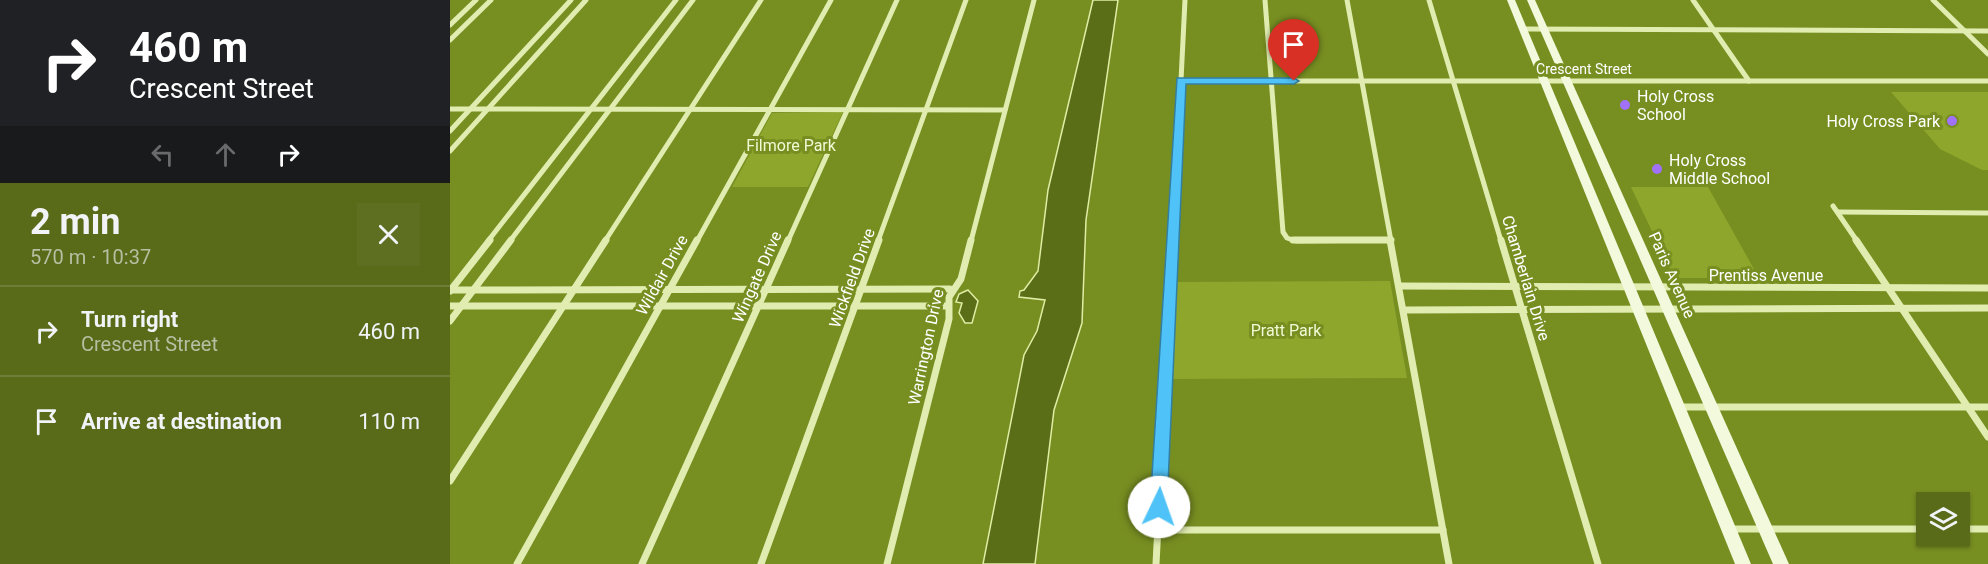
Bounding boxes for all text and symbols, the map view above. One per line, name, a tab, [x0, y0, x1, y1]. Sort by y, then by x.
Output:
pin	[1268, 19, 1319, 81]
text: 460 m	[129, 23, 248, 72]
icon: right	[30, 24, 108, 102]
icon: arrive	[1277, 28, 1310, 61]
street label: Crescent Street	[1536, 61, 1632, 77]
text: Crescent Street	[129, 73, 314, 105]
place label: Holy Cross School	[1637, 87, 1714, 124]
marker: Holy Cross School	[1618, 98, 1632, 112]
place label: Holy Cross Park	[1827, 112, 1941, 131]
marker: Holy Cross Park	[1945, 114, 1959, 128]
park label: Filmore Park	[746, 136, 837, 155]
icon: left	[146, 138, 179, 171]
icon: ahead	[209, 138, 242, 171]
icon: right	[272, 138, 305, 171]
place label: Holy Cross Middle School	[1669, 151, 1770, 188]
marker: Holy Cross Middle School	[1650, 162, 1664, 176]
text: 2 min	[30, 201, 121, 243]
button: close	[357, 203, 420, 266]
street label: Chamberlain Drive	[1498, 213, 1554, 343]
street label: Wickfield Drive	[825, 226, 879, 330]
street label: Wingate Drive	[728, 228, 786, 326]
street label: Paris Avenue	[1644, 229, 1700, 321]
street label: Wildair Drive	[632, 232, 692, 318]
text: 570 m · 10:37	[30, 245, 151, 269]
street label: Prentiss Avenue	[1709, 266, 1823, 285]
street label: Warrington Drive	[904, 287, 948, 407]
text: Turn right	[81, 307, 178, 332]
icon: right	[30, 315, 63, 348]
text: 460 m	[358, 319, 420, 344]
park label: Pratt Park	[1251, 321, 1322, 340]
text: Crescent Street	[81, 332, 218, 356]
icon: arrive	[30, 405, 63, 438]
text: Arrive at destination	[81, 409, 282, 434]
text: 110 m	[358, 409, 420, 434]
position arrow	[1127, 475, 1191, 539]
map controls	[1916, 492, 1970, 546]
button: layers	[1916, 492, 1970, 546]

